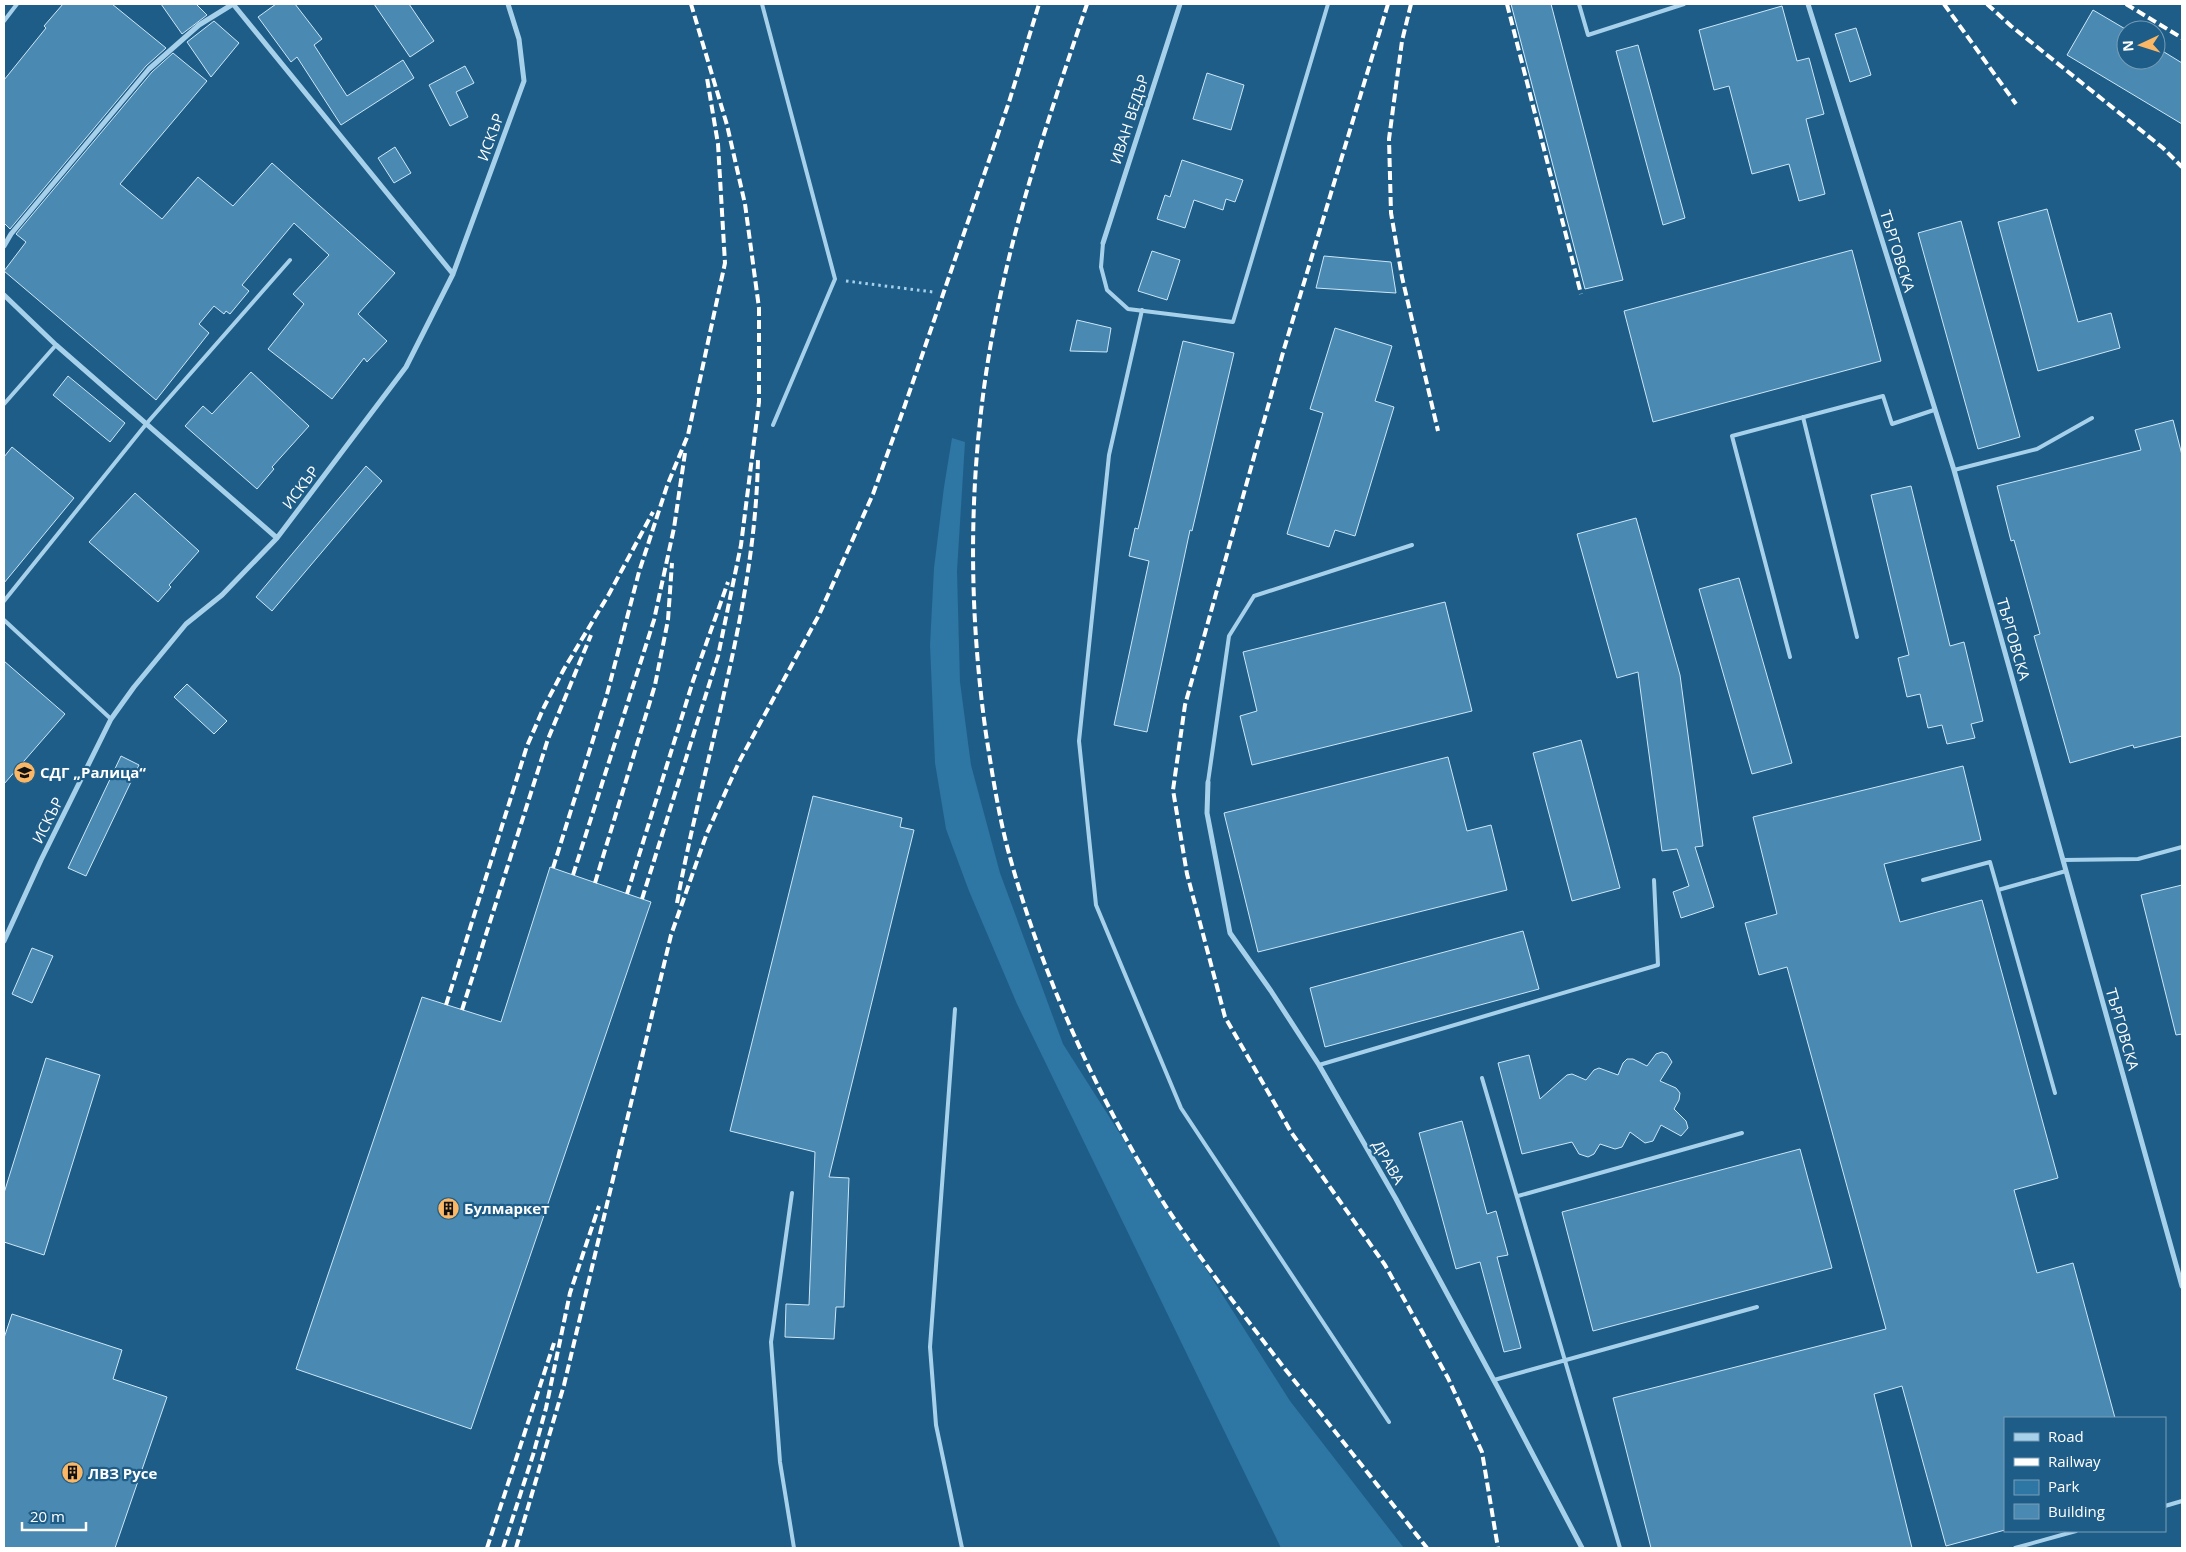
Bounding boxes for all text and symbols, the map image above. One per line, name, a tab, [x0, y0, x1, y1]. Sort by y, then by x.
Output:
north arrow	[2116, 20, 2166, 70]
text: N	[2118, 40, 2137, 52]
street label: ИВАН ВЕДЪР	[1105, 72, 1153, 166]
street label: ИСКЪР	[472, 110, 508, 164]
street label: ТЪРГОВСКА	[1876, 208, 1920, 295]
street label: ИСКЪР	[277, 461, 323, 513]
street label: ТЪРГОВСКА	[1993, 595, 2035, 683]
school or university icon: СДГ „Ралица“	[12, 760, 36, 784]
place label: СДГ „Ралица“	[40, 762, 146, 782]
street label: ИСКЪР	[27, 793, 67, 847]
street label: ТЪРГОВСКА	[2102, 985, 2144, 1073]
street label: ДРАВА	[1368, 1136, 1410, 1188]
building icon: Булмаркет	[436, 1196, 460, 1220]
place label: Булмаркет	[464, 1198, 549, 1218]
legend	[2004, 1417, 2166, 1532]
text: Road	[2048, 1426, 2084, 1446]
text: Railway	[2048, 1451, 2101, 1471]
building icon: ЛВЗ Русе	[60, 1461, 84, 1485]
place label: ЛВЗ Русе	[88, 1463, 158, 1483]
text: Park	[2048, 1476, 2079, 1496]
scale bar	[22, 1500, 86, 1532]
text: Building	[2048, 1501, 2105, 1521]
text: 20 m	[30, 1506, 65, 1526]

